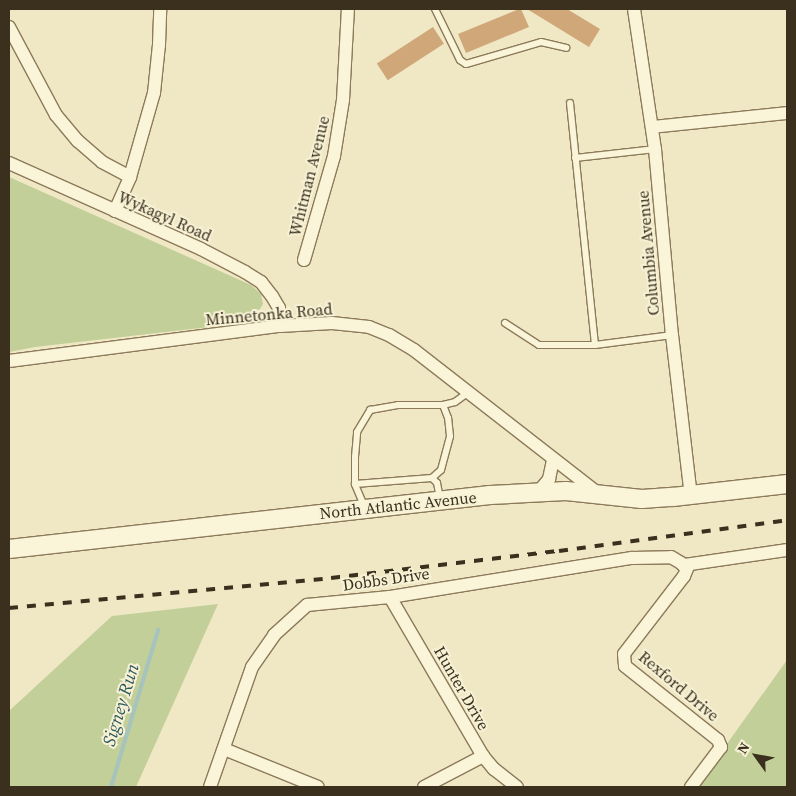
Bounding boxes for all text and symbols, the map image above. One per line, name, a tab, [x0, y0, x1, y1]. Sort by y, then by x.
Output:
street label: Whitman Avenue	[285, 114, 333, 238]
street label: Wykagyl Road	[115, 187, 215, 245]
street label: Columbia Avenue	[633, 190, 663, 316]
street label: Minnetonka Road	[205, 299, 333, 329]
street label: North Atlantic Avenue	[319, 487, 477, 523]
street label: Dobbs Drive	[341, 563, 431, 595]
street label: Hunter Drive	[430, 643, 494, 733]
street label: Rexford Drive	[635, 647, 723, 725]
water label: Signey Run	[98, 661, 144, 749]
north arrow	[731, 731, 781, 781]
text: N	[732, 738, 754, 758]

